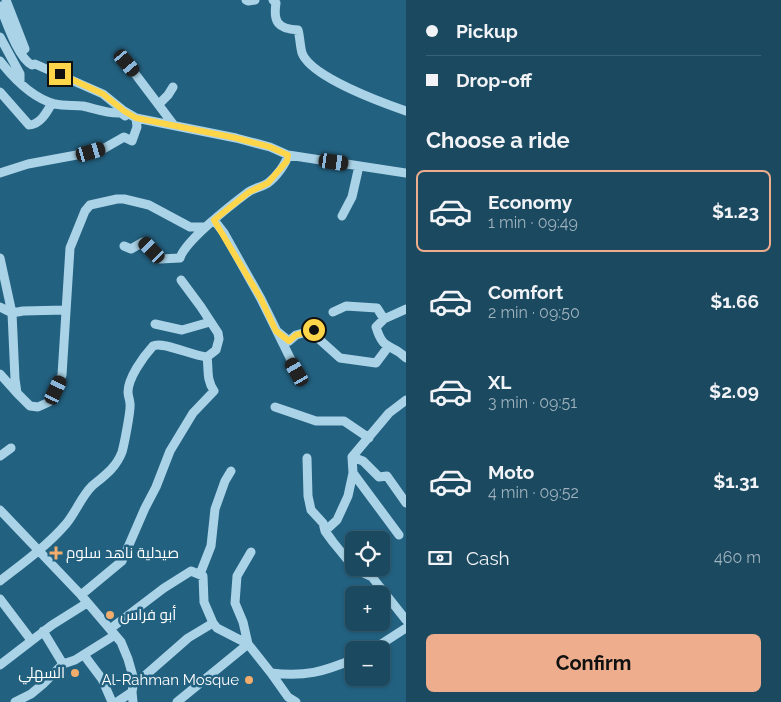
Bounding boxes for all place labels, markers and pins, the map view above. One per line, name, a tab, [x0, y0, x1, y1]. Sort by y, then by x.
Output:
place label: صيدلية ناهد سلوم	[66, 544, 179, 563]
marker: صيدلية ناهد سلوم	[50, 547, 62, 559]
place label: أبو فراس	[120, 605, 176, 625]
marker: أبو فراس	[104, 609, 116, 621]
place label: السهلي	[18, 664, 65, 685]
marker: السهلي	[69, 667, 81, 679]
place label: Al-Rahman Mosque	[101, 671, 239, 689]
marker: Al-Rahman Mosque	[243, 674, 255, 686]

